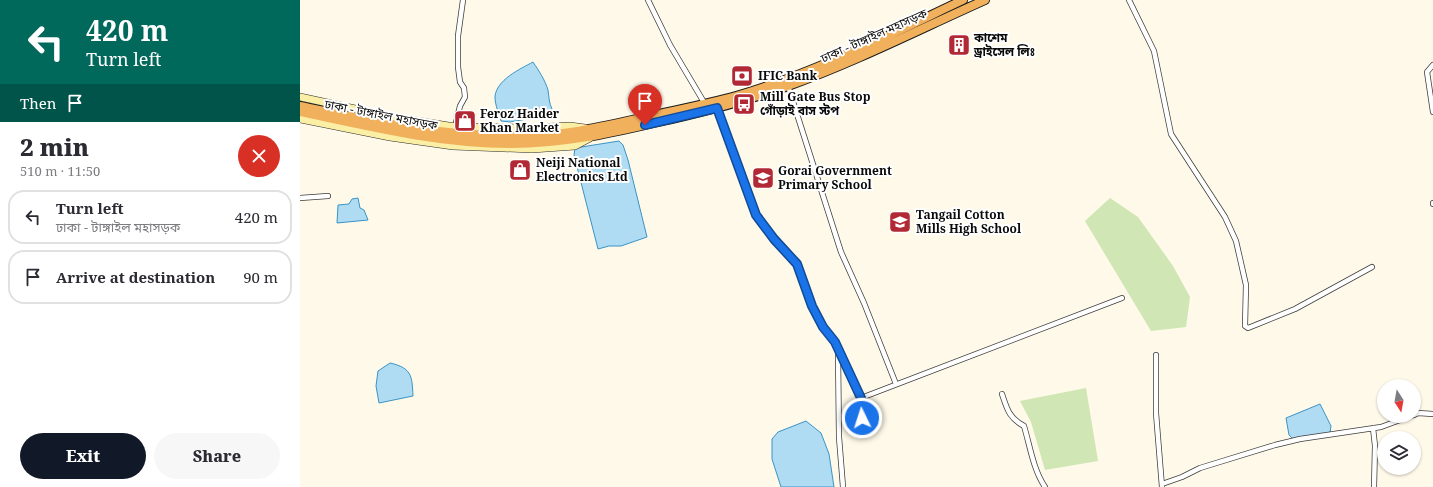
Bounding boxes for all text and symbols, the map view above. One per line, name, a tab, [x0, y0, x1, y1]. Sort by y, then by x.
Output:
street label: ঢাকা - টাঙ্গাইল মহাসড়ক	[817, 4, 930, 67]
text: 420 m	[86, 11, 168, 49]
icon: left	[20, 16, 72, 68]
place label: কাশেম ড্রাইসেল লিঃ	[973, 29, 1035, 60]
building icon: কাশেম ড্রাইসেল লিঃ	[946, 32, 972, 58]
text: Turn left	[86, 47, 161, 71]
bank icon: IFIC Bank	[729, 63, 755, 89]
place label: IFIC Bank	[758, 67, 817, 84]
pin	[628, 84, 662, 125]
place label: Mill Gate Bus Stop গোঁড়াই বাস স্টপ	[760, 88, 871, 119]
icon: arrive	[634, 90, 656, 112]
bus stop icon: Mill Gate Bus Stop গোঁড়াই বাস স্টপ	[731, 91, 757, 117]
icon: arrive	[64, 92, 86, 114]
text: Then	[20, 93, 56, 113]
street label: ঢাকা - টাঙ্গাইল মহাসড়ক	[322, 95, 439, 134]
place label: Feroz Haider Khan Market	[480, 105, 560, 136]
shop icon: Feroz Haider Khan Market	[452, 108, 478, 134]
text: 2 min	[20, 130, 89, 163]
button: close	[238, 135, 280, 177]
place label: Neiji National Electronics Ltd	[536, 154, 628, 185]
shop icon: Neiji National Electronics Ltd	[507, 157, 533, 183]
text: 510 m · 11:50	[20, 162, 100, 180]
place label: Gorai Government Primary School	[778, 162, 892, 193]
school or university icon: Gorai Government Primary School	[750, 165, 776, 191]
text: Turn left	[56, 198, 124, 218]
icon: left	[22, 206, 44, 228]
place label: Tangail Cotton Mills High School	[916, 206, 1022, 237]
text: 420 m	[235, 207, 278, 227]
school or university icon: Tangail Cotton Mills High School	[887, 209, 913, 235]
text: ঢাকা - টাঙ্গাইল মহাসড়ক	[56, 218, 180, 236]
icon: arrive	[22, 266, 44, 288]
text: Arrive at destination	[56, 267, 215, 287]
text: 90 m	[243, 267, 278, 287]
north arrow	[1377, 379, 1421, 423]
map controls	[1377, 379, 1421, 475]
position arrow	[841, 397, 883, 439]
button: layers	[1377, 431, 1421, 475]
button: Exit	[20, 433, 146, 479]
button: Share	[154, 433, 280, 479]

